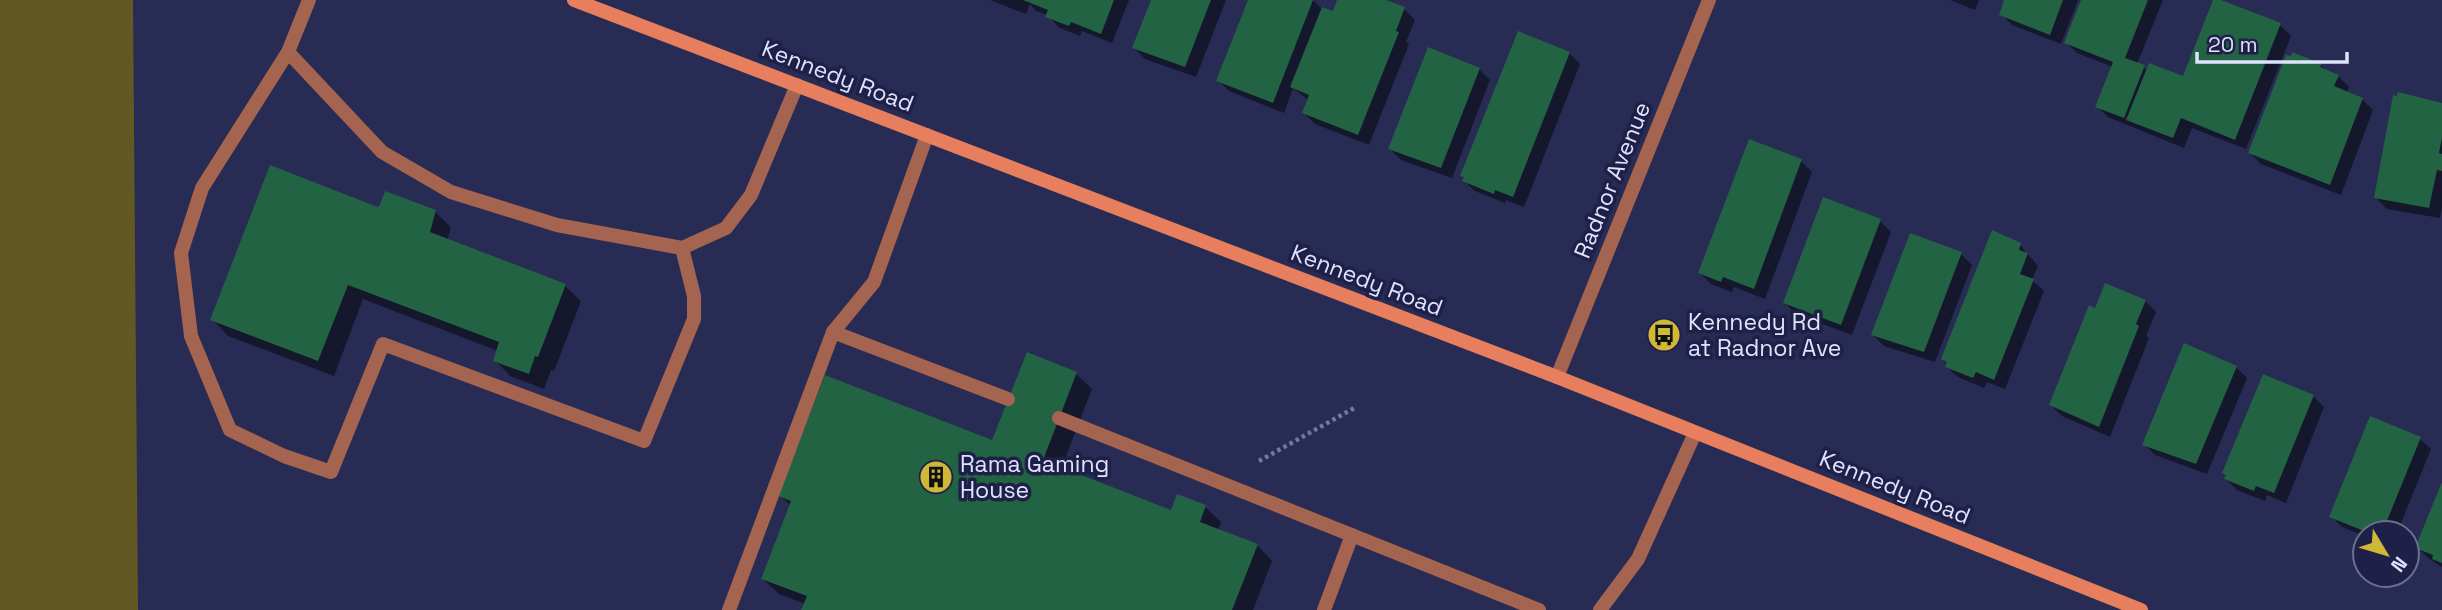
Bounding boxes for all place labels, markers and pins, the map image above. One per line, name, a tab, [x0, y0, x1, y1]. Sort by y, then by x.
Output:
place label: Kennedy Rd at Radnor Ave	[1688, 307, 1841, 363]
bus stop icon: Kennedy Rd at Radnor Ave	[1645, 316, 1683, 354]
place label: Rama Gaming House	[960, 449, 1109, 505]
building icon: Rama Gaming House	[917, 458, 955, 496]

